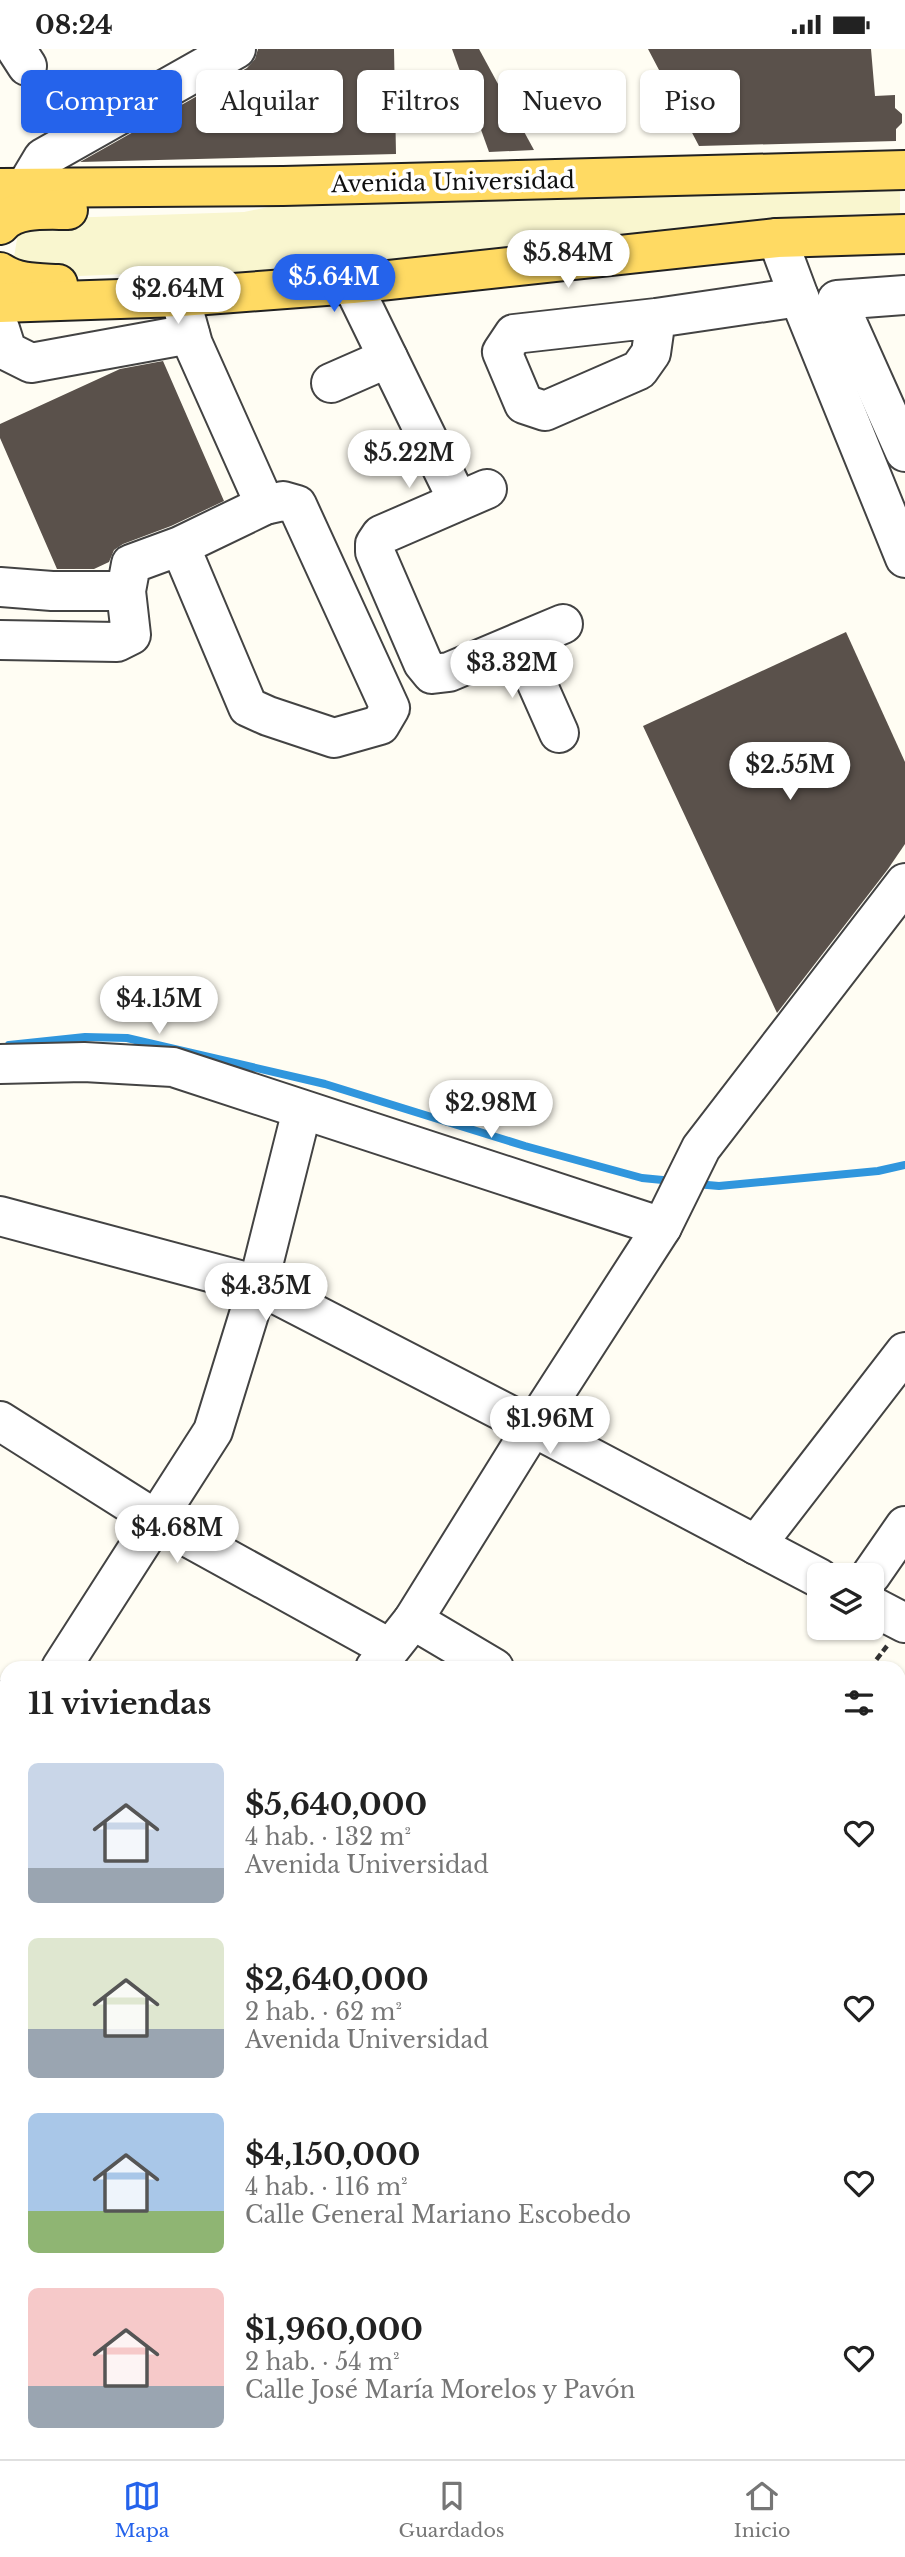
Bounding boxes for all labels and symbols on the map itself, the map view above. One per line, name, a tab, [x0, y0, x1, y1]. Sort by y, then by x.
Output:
street label: Avenida Universidad	[330, 166, 575, 198]
pin: $5.84M	[511, 231, 625, 290]
pin: $5.64M	[277, 254, 391, 314]
pin: $2.64M	[121, 267, 235, 326]
pin: $5.22M	[352, 431, 466, 490]
pin: $3.32M	[455, 641, 569, 700]
pin: $2.55M	[733, 743, 847, 802]
pin: $4.15M	[102, 977, 216, 1036]
pin: $2.98M	[434, 1081, 548, 1140]
pin: $4.35M	[209, 1263, 323, 1323]
pin: $1.96M	[493, 1397, 607, 1456]
pin: $4.68M	[120, 1505, 234, 1565]

